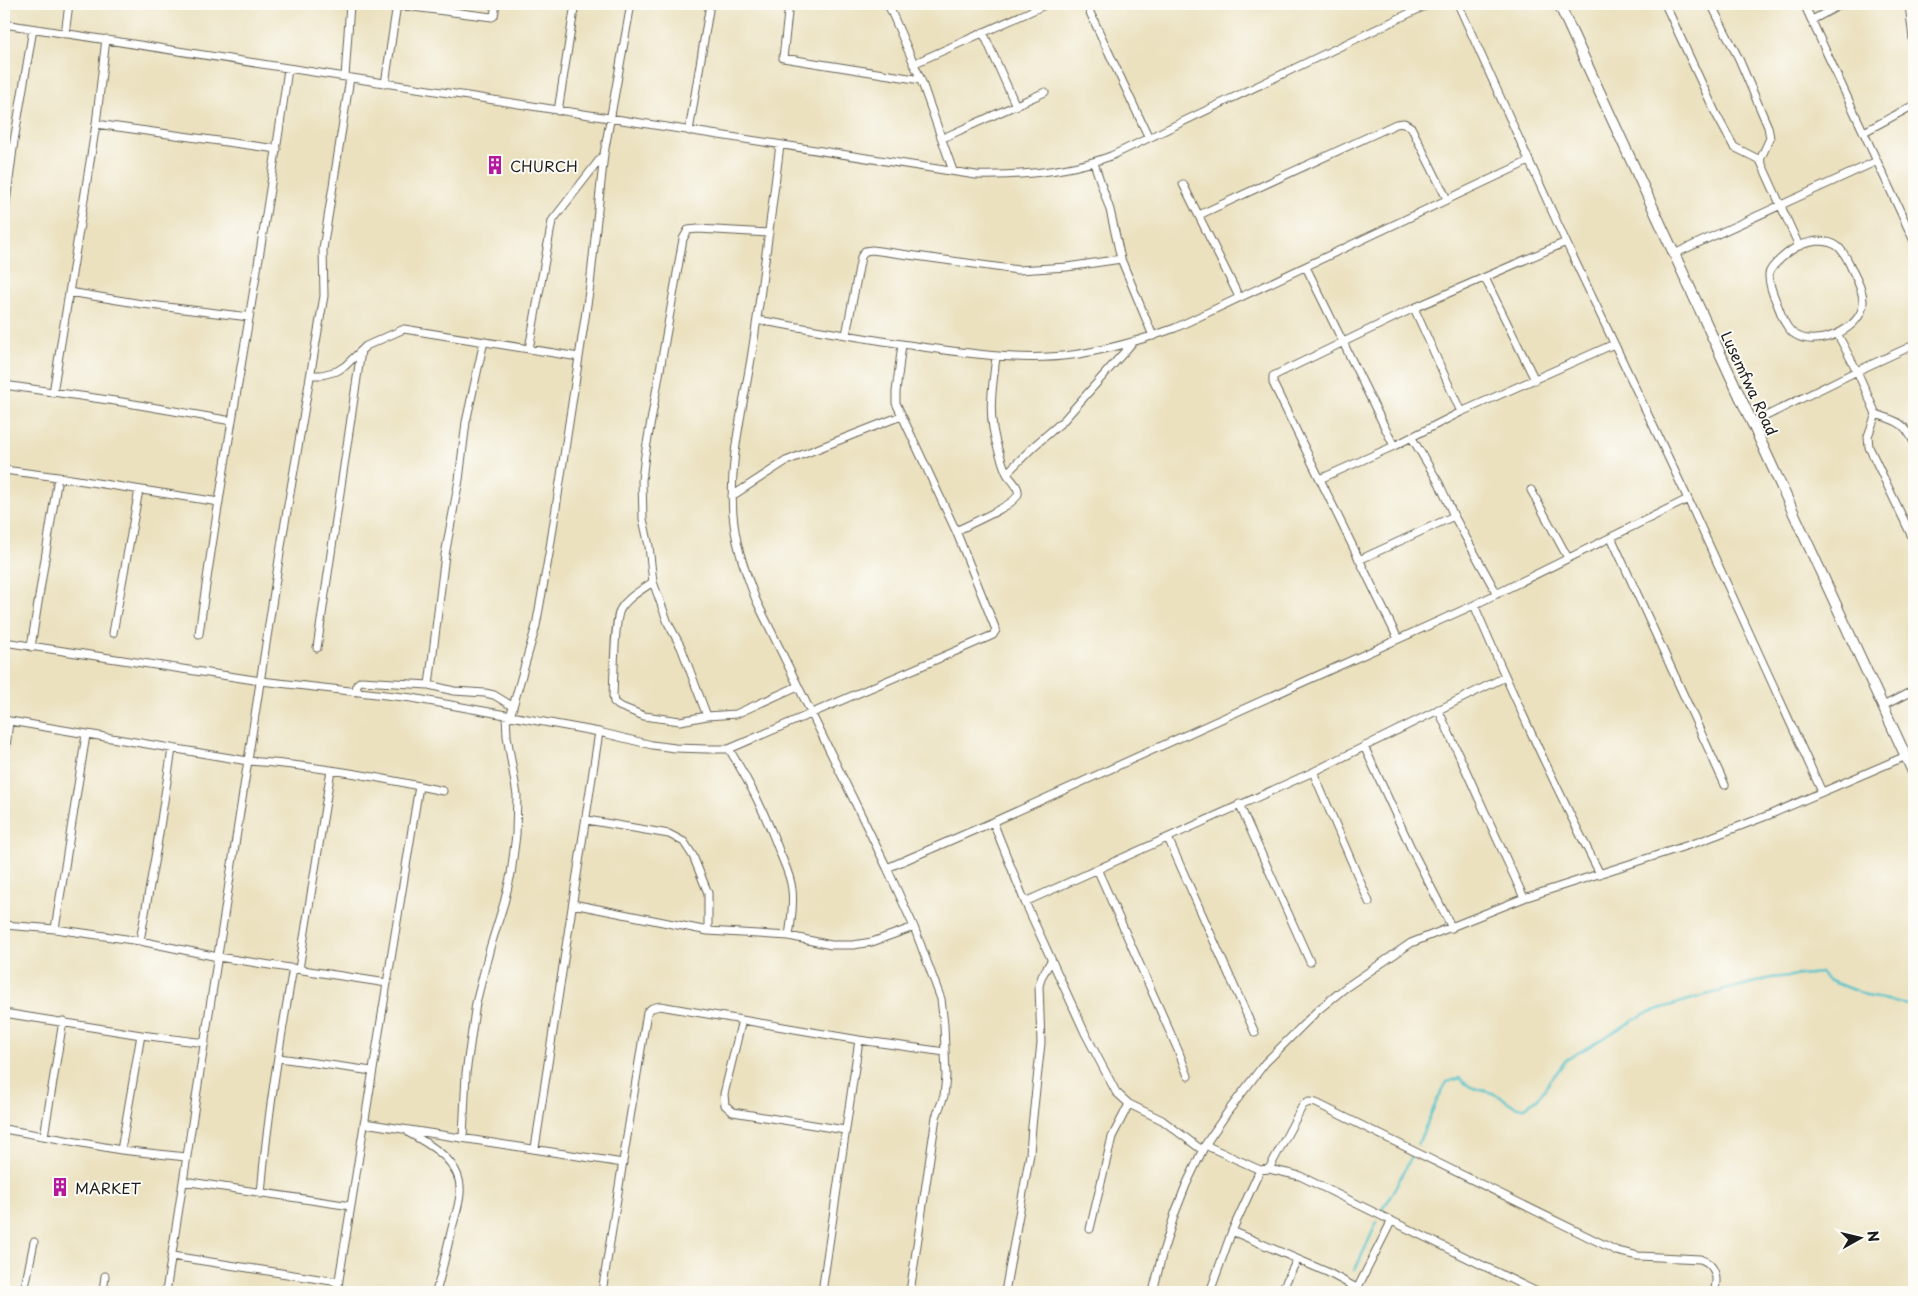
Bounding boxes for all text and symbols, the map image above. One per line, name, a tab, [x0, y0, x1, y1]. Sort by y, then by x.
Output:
building icon: CHURCH	[484, 154, 506, 176]
place label: CHURCH	[510, 154, 578, 177]
street label: Lusemfwa Road	[1716, 327, 1784, 439]
building icon: MARKET	[49, 1176, 71, 1198]
place label: MARKET	[75, 1176, 142, 1199]
north arrow	[1836, 1214, 1886, 1264]
text: N	[1862, 1229, 1885, 1243]

